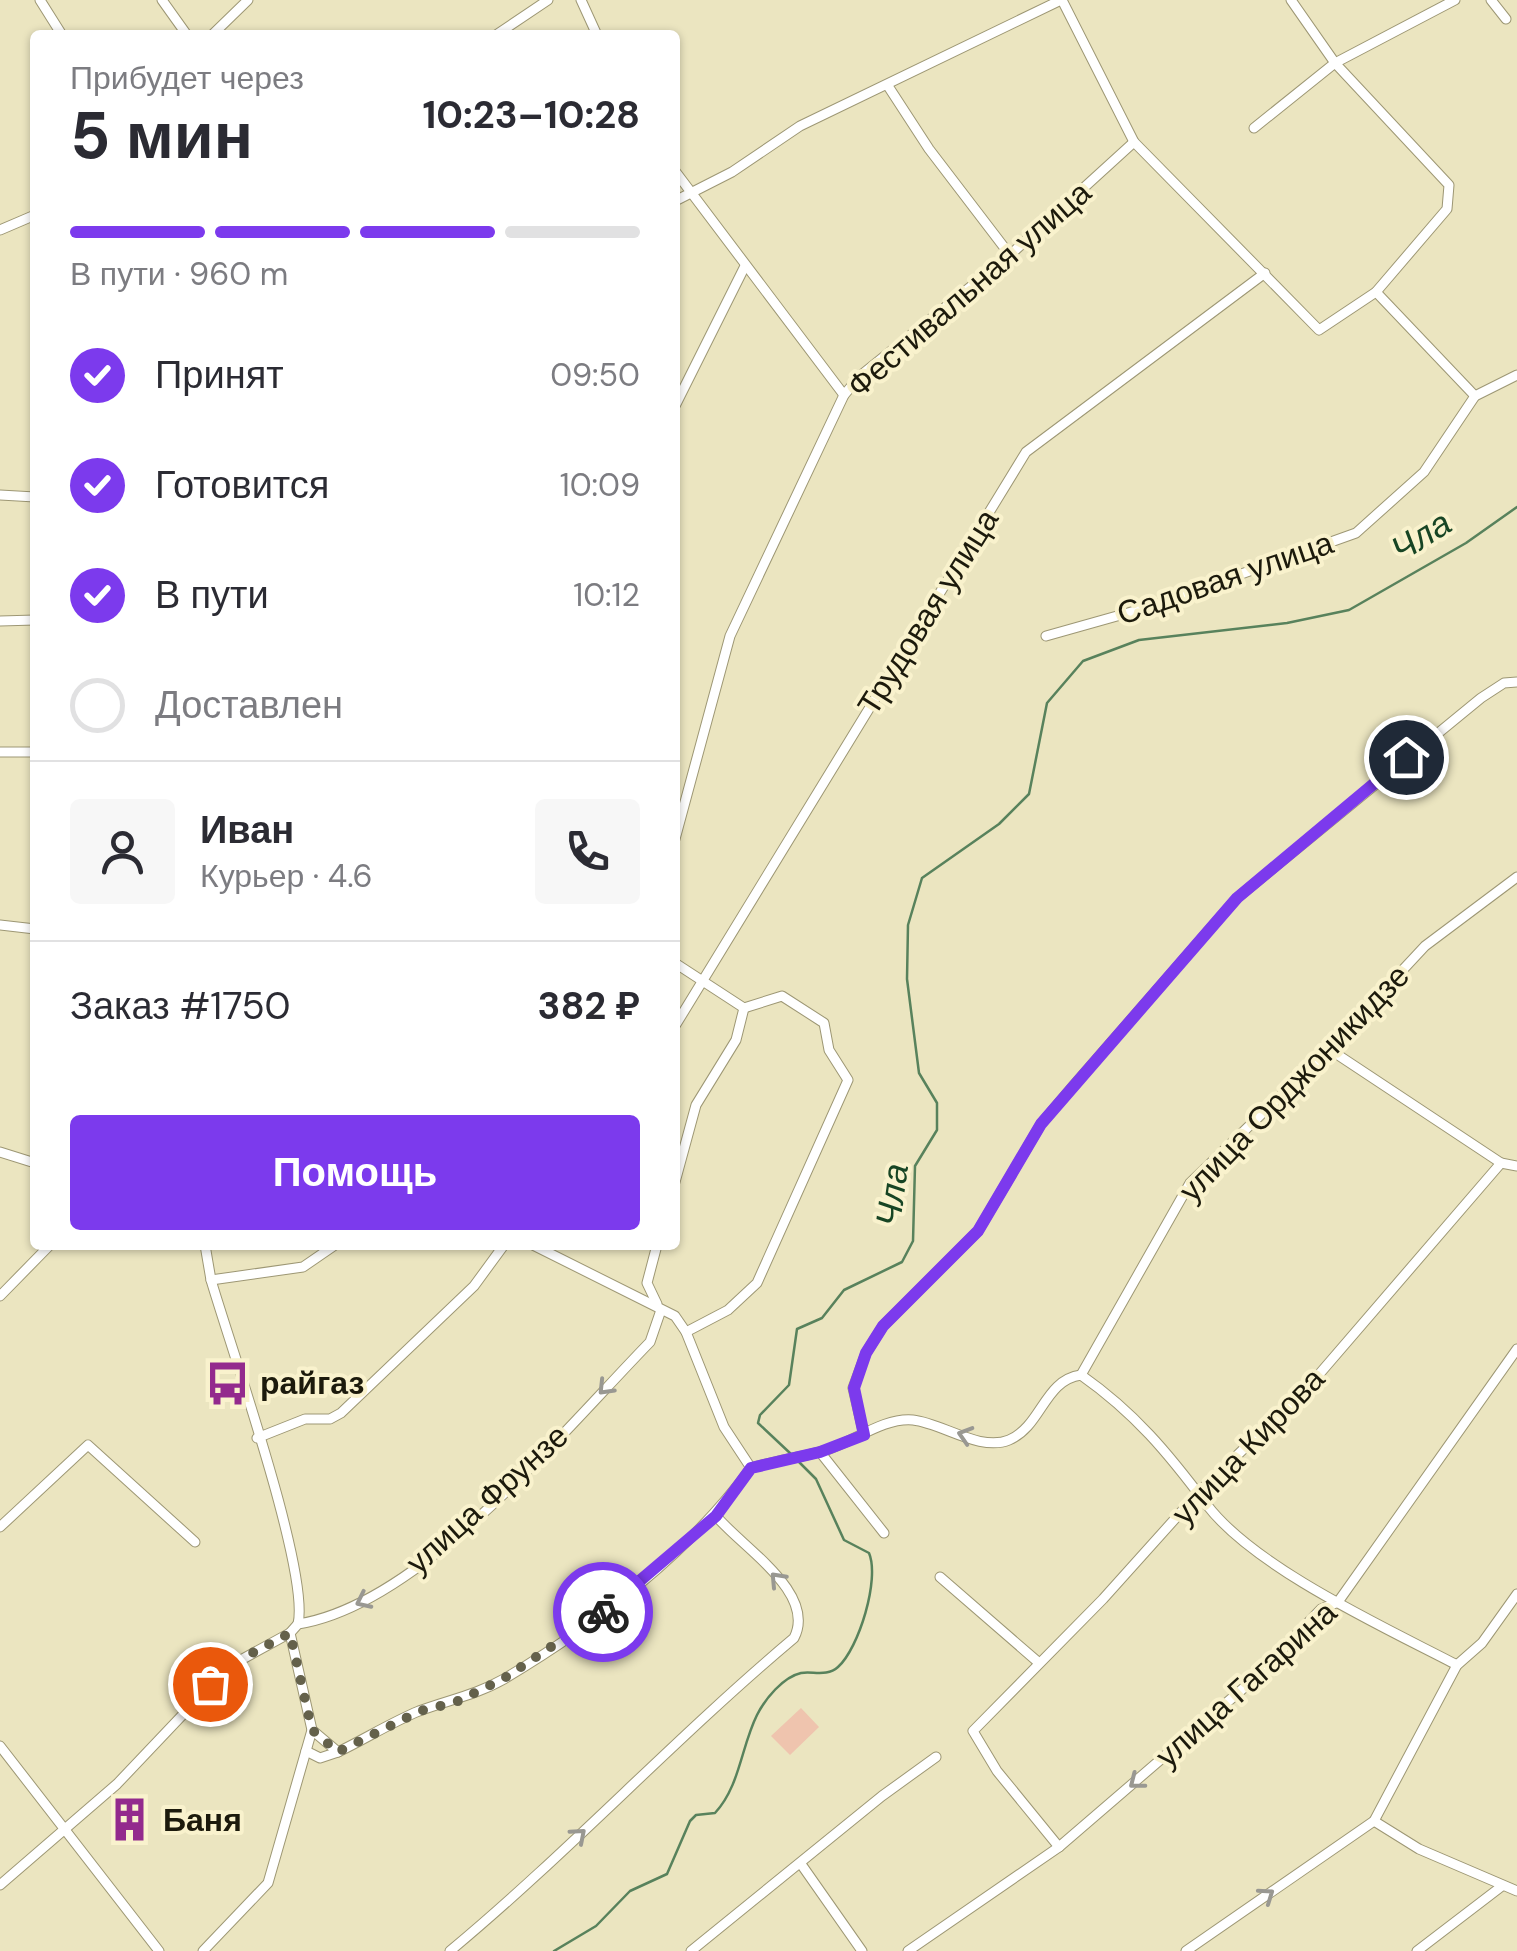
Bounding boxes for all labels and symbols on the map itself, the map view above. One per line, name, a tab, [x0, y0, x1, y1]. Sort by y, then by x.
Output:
street label: Фестивальная улица	[838, 171, 1100, 406]
water label: Чла	[1382, 500, 1460, 572]
street label: Трудовая улица	[848, 501, 1008, 723]
street label: Садовая улица	[1111, 521, 1339, 635]
pin	[1364, 715, 1449, 800]
street label: улица Орджоникидзе	[1170, 955, 1418, 1211]
water label: Чла	[865, 1161, 919, 1229]
street label: улица Кирова	[1162, 1358, 1334, 1534]
bus stop icon: райгаз	[203, 1359, 251, 1407]
place label: райгаз	[260, 1362, 364, 1404]
one-way arrow	[599, 1376, 617, 1394]
street label: улица Фрунзе	[397, 1415, 577, 1583]
one-way arrow	[958, 1426, 975, 1447]
courier	[553, 1562, 653, 1662]
one-way arrow	[771, 1573, 789, 1591]
one-way arrow	[355, 1589, 373, 1609]
street label: улица Гагарина	[1147, 1591, 1346, 1776]
pin	[168, 1642, 253, 1727]
one-way arrow	[1129, 1770, 1147, 1788]
building icon: Баня	[106, 1796, 154, 1844]
place label: Баня	[163, 1799, 242, 1841]
one-way arrow	[567, 1829, 586, 1847]
one-way arrow	[1256, 1889, 1274, 1908]

